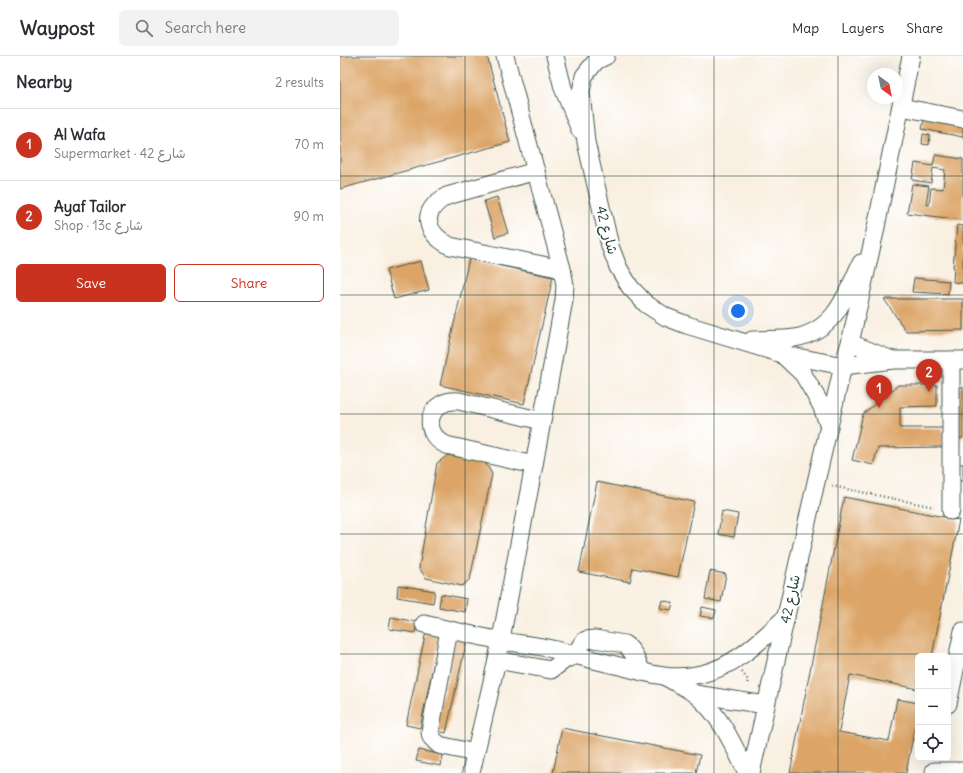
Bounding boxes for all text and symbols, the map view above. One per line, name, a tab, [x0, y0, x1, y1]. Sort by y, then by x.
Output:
search box	[119, 10, 399, 46]
text: Waypost	[20, 16, 95, 40]
icon: search	[133, 17, 155, 39]
text: Search here	[165, 18, 246, 37]
text: Map	[792, 19, 819, 37]
text: Layers	[841, 19, 884, 37]
text: Share	[906, 19, 943, 37]
north arrow	[867, 68, 903, 104]
text: Nearby	[16, 71, 72, 93]
text: 2 results	[275, 74, 324, 91]
text: Al Wafa	[54, 125, 106, 144]
text: 1	[26, 136, 32, 153]
text: 70 m	[295, 136, 324, 153]
text: Supermarket · شارع 42	[54, 145, 186, 162]
text: Ayaf Tailor	[54, 197, 126, 216]
street label: شارع 42	[591, 204, 622, 256]
text: 2	[25, 208, 33, 225]
text: 90 m	[293, 208, 324, 225]
text: Shop · 13c شارع	[54, 217, 143, 234]
button: Save	[16, 264, 166, 302]
button: Share	[174, 264, 324, 302]
your location	[728, 301, 748, 321]
pin: 2	[916, 359, 942, 392]
pin: 1	[866, 375, 892, 408]
street label: شارع 42	[776, 573, 805, 625]
map controls	[915, 653, 951, 761]
button: +	[915, 653, 951, 689]
button: −	[915, 689, 951, 725]
button: locate	[915, 725, 951, 761]

